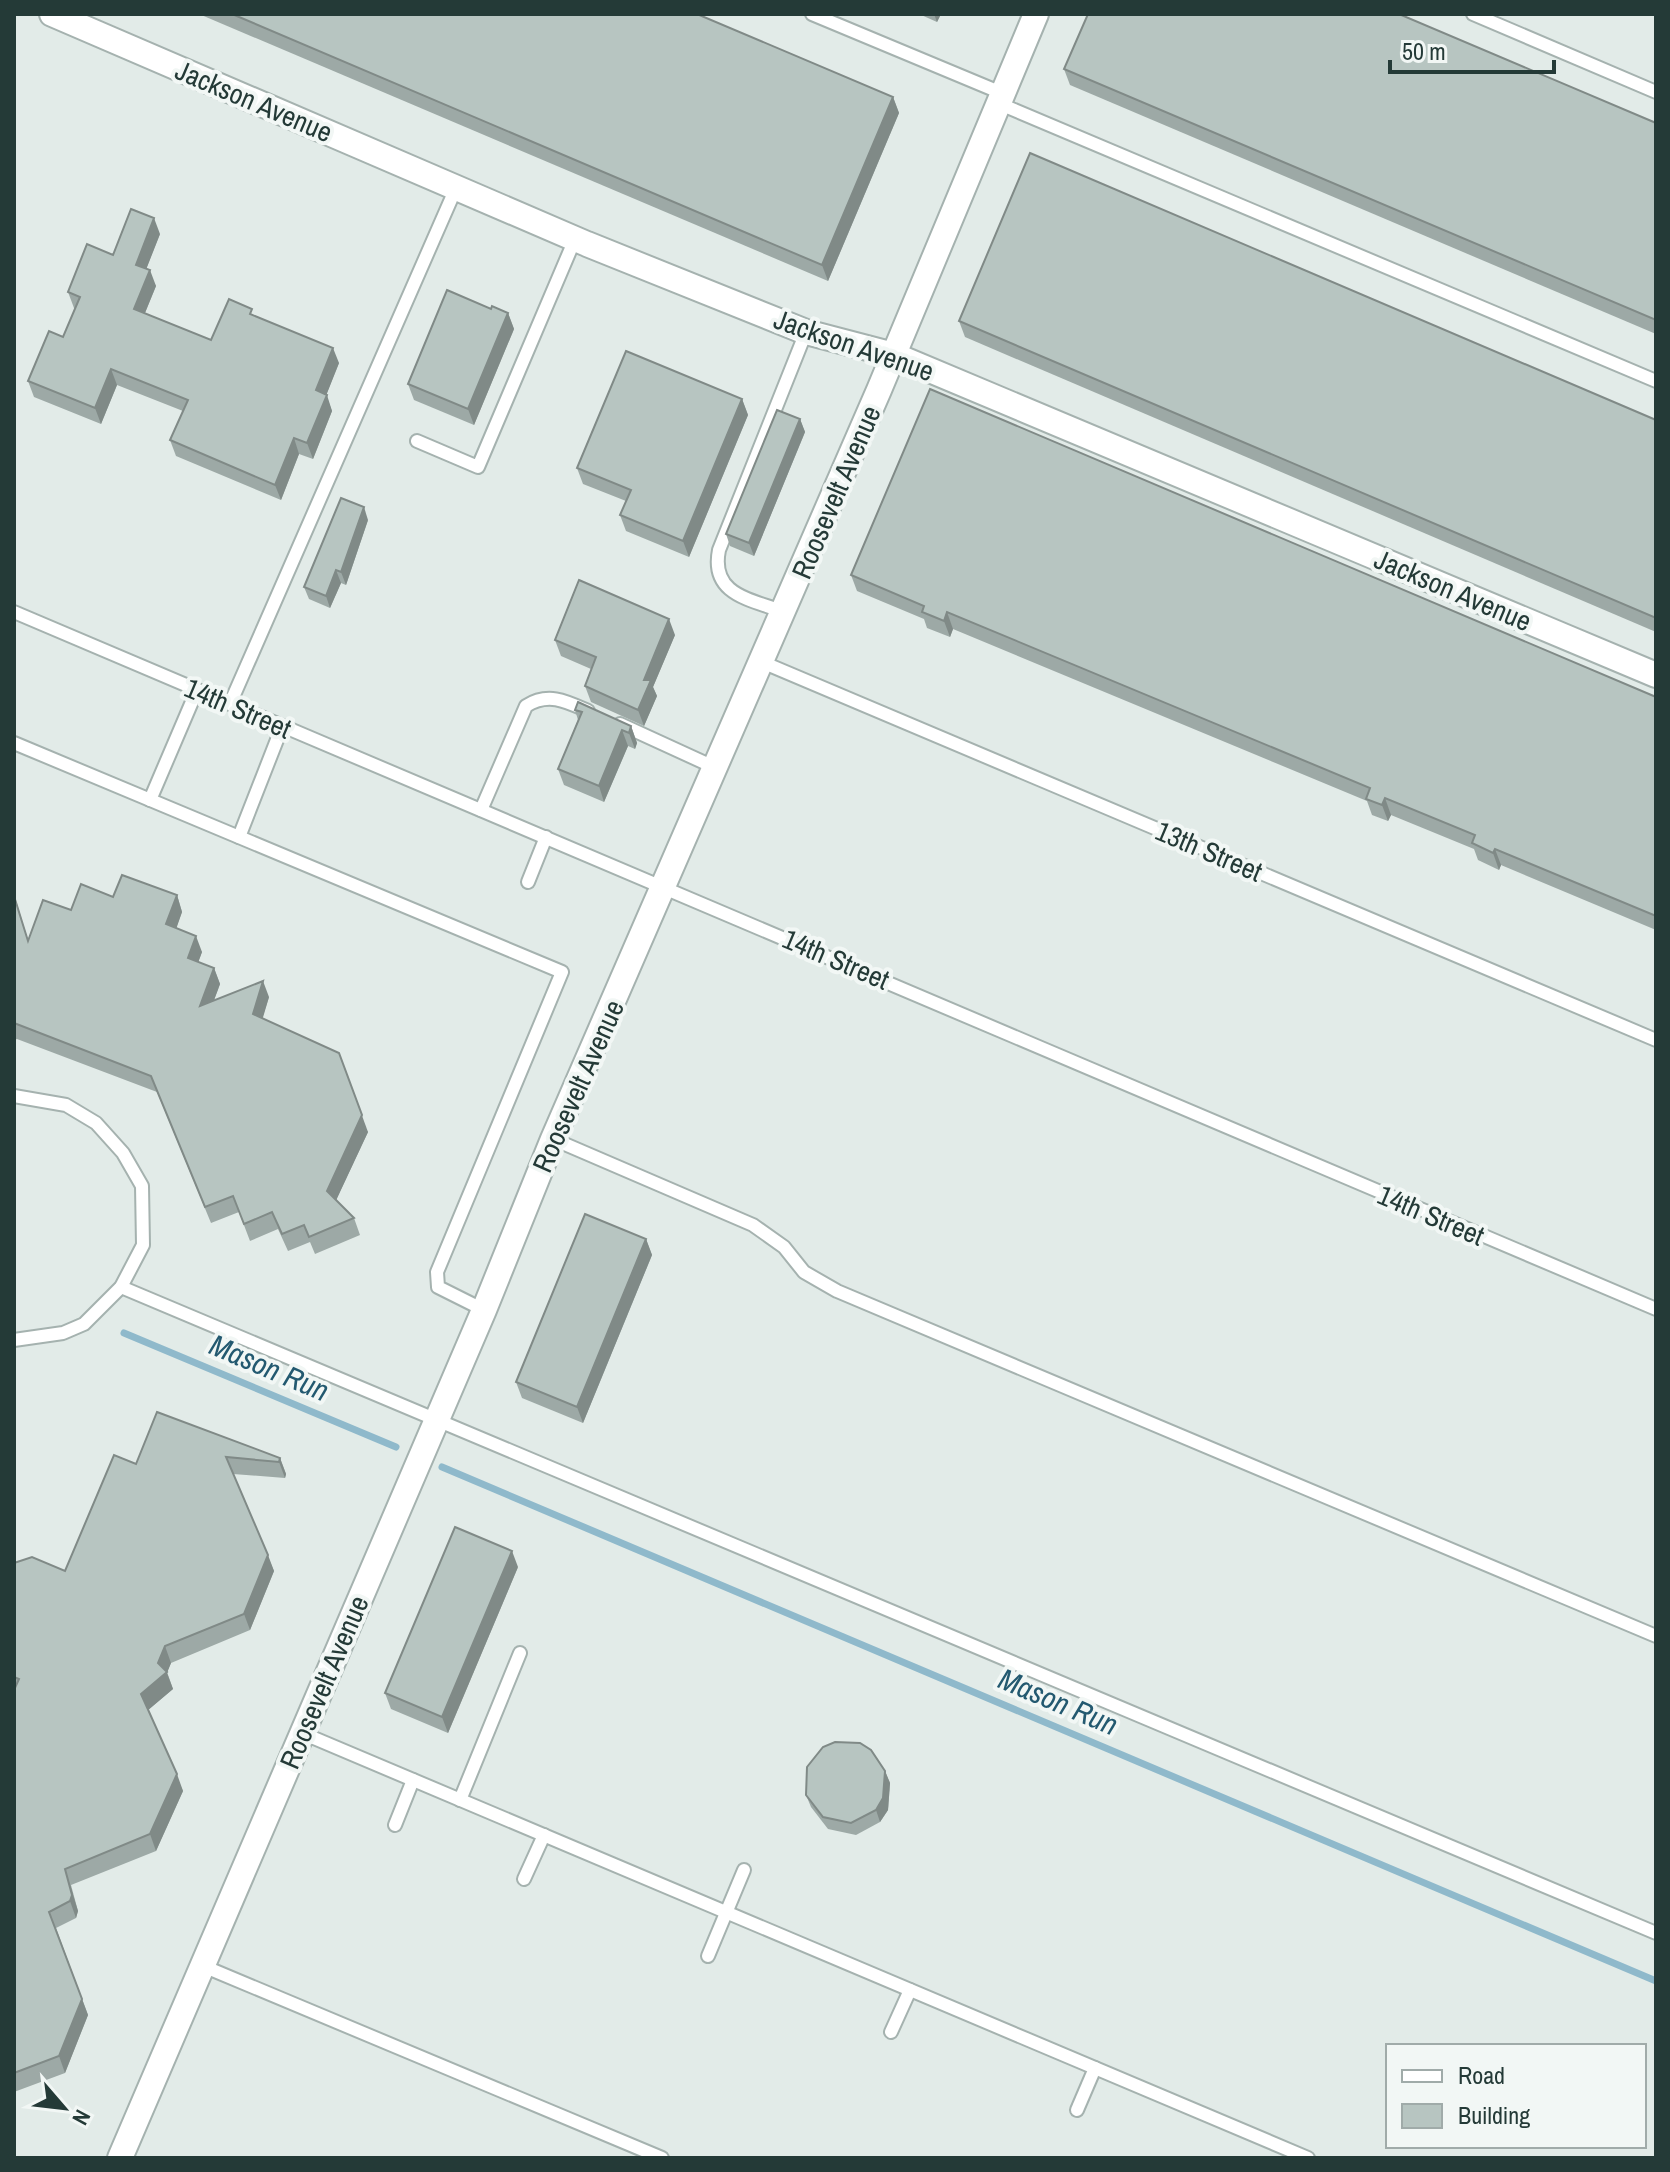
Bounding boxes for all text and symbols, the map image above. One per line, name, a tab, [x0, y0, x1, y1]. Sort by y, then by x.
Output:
scale bar	[1390, 24, 1554, 74]
text: 50 m	[1402, 35, 1446, 67]
street label: Jackson Avenue	[170, 51, 338, 151]
street label: Jackson Avenue	[769, 300, 939, 390]
street label: Roosevelt Avenue	[782, 400, 890, 584]
street label: Jackson Avenue	[1369, 540, 1537, 640]
street label: 14th Street	[179, 669, 297, 747]
street label: 13th Street	[1150, 812, 1268, 890]
street label: 14th Street	[777, 920, 895, 998]
street label: Roosevelt Avenue	[523, 994, 633, 1178]
street label: 14th Street	[1372, 1176, 1490, 1254]
water label: Mason Run	[204, 1324, 335, 1410]
street label: Roosevelt Avenue	[270, 1590, 378, 1774]
water label: Mason Run	[993, 1658, 1124, 1744]
legend	[1386, 2044, 1646, 2148]
text: Road	[1458, 2059, 1505, 2091]
north arrow	[24, 2068, 104, 2148]
text: Building	[1458, 2099, 1530, 2131]
text: N	[65, 2105, 98, 2130]

